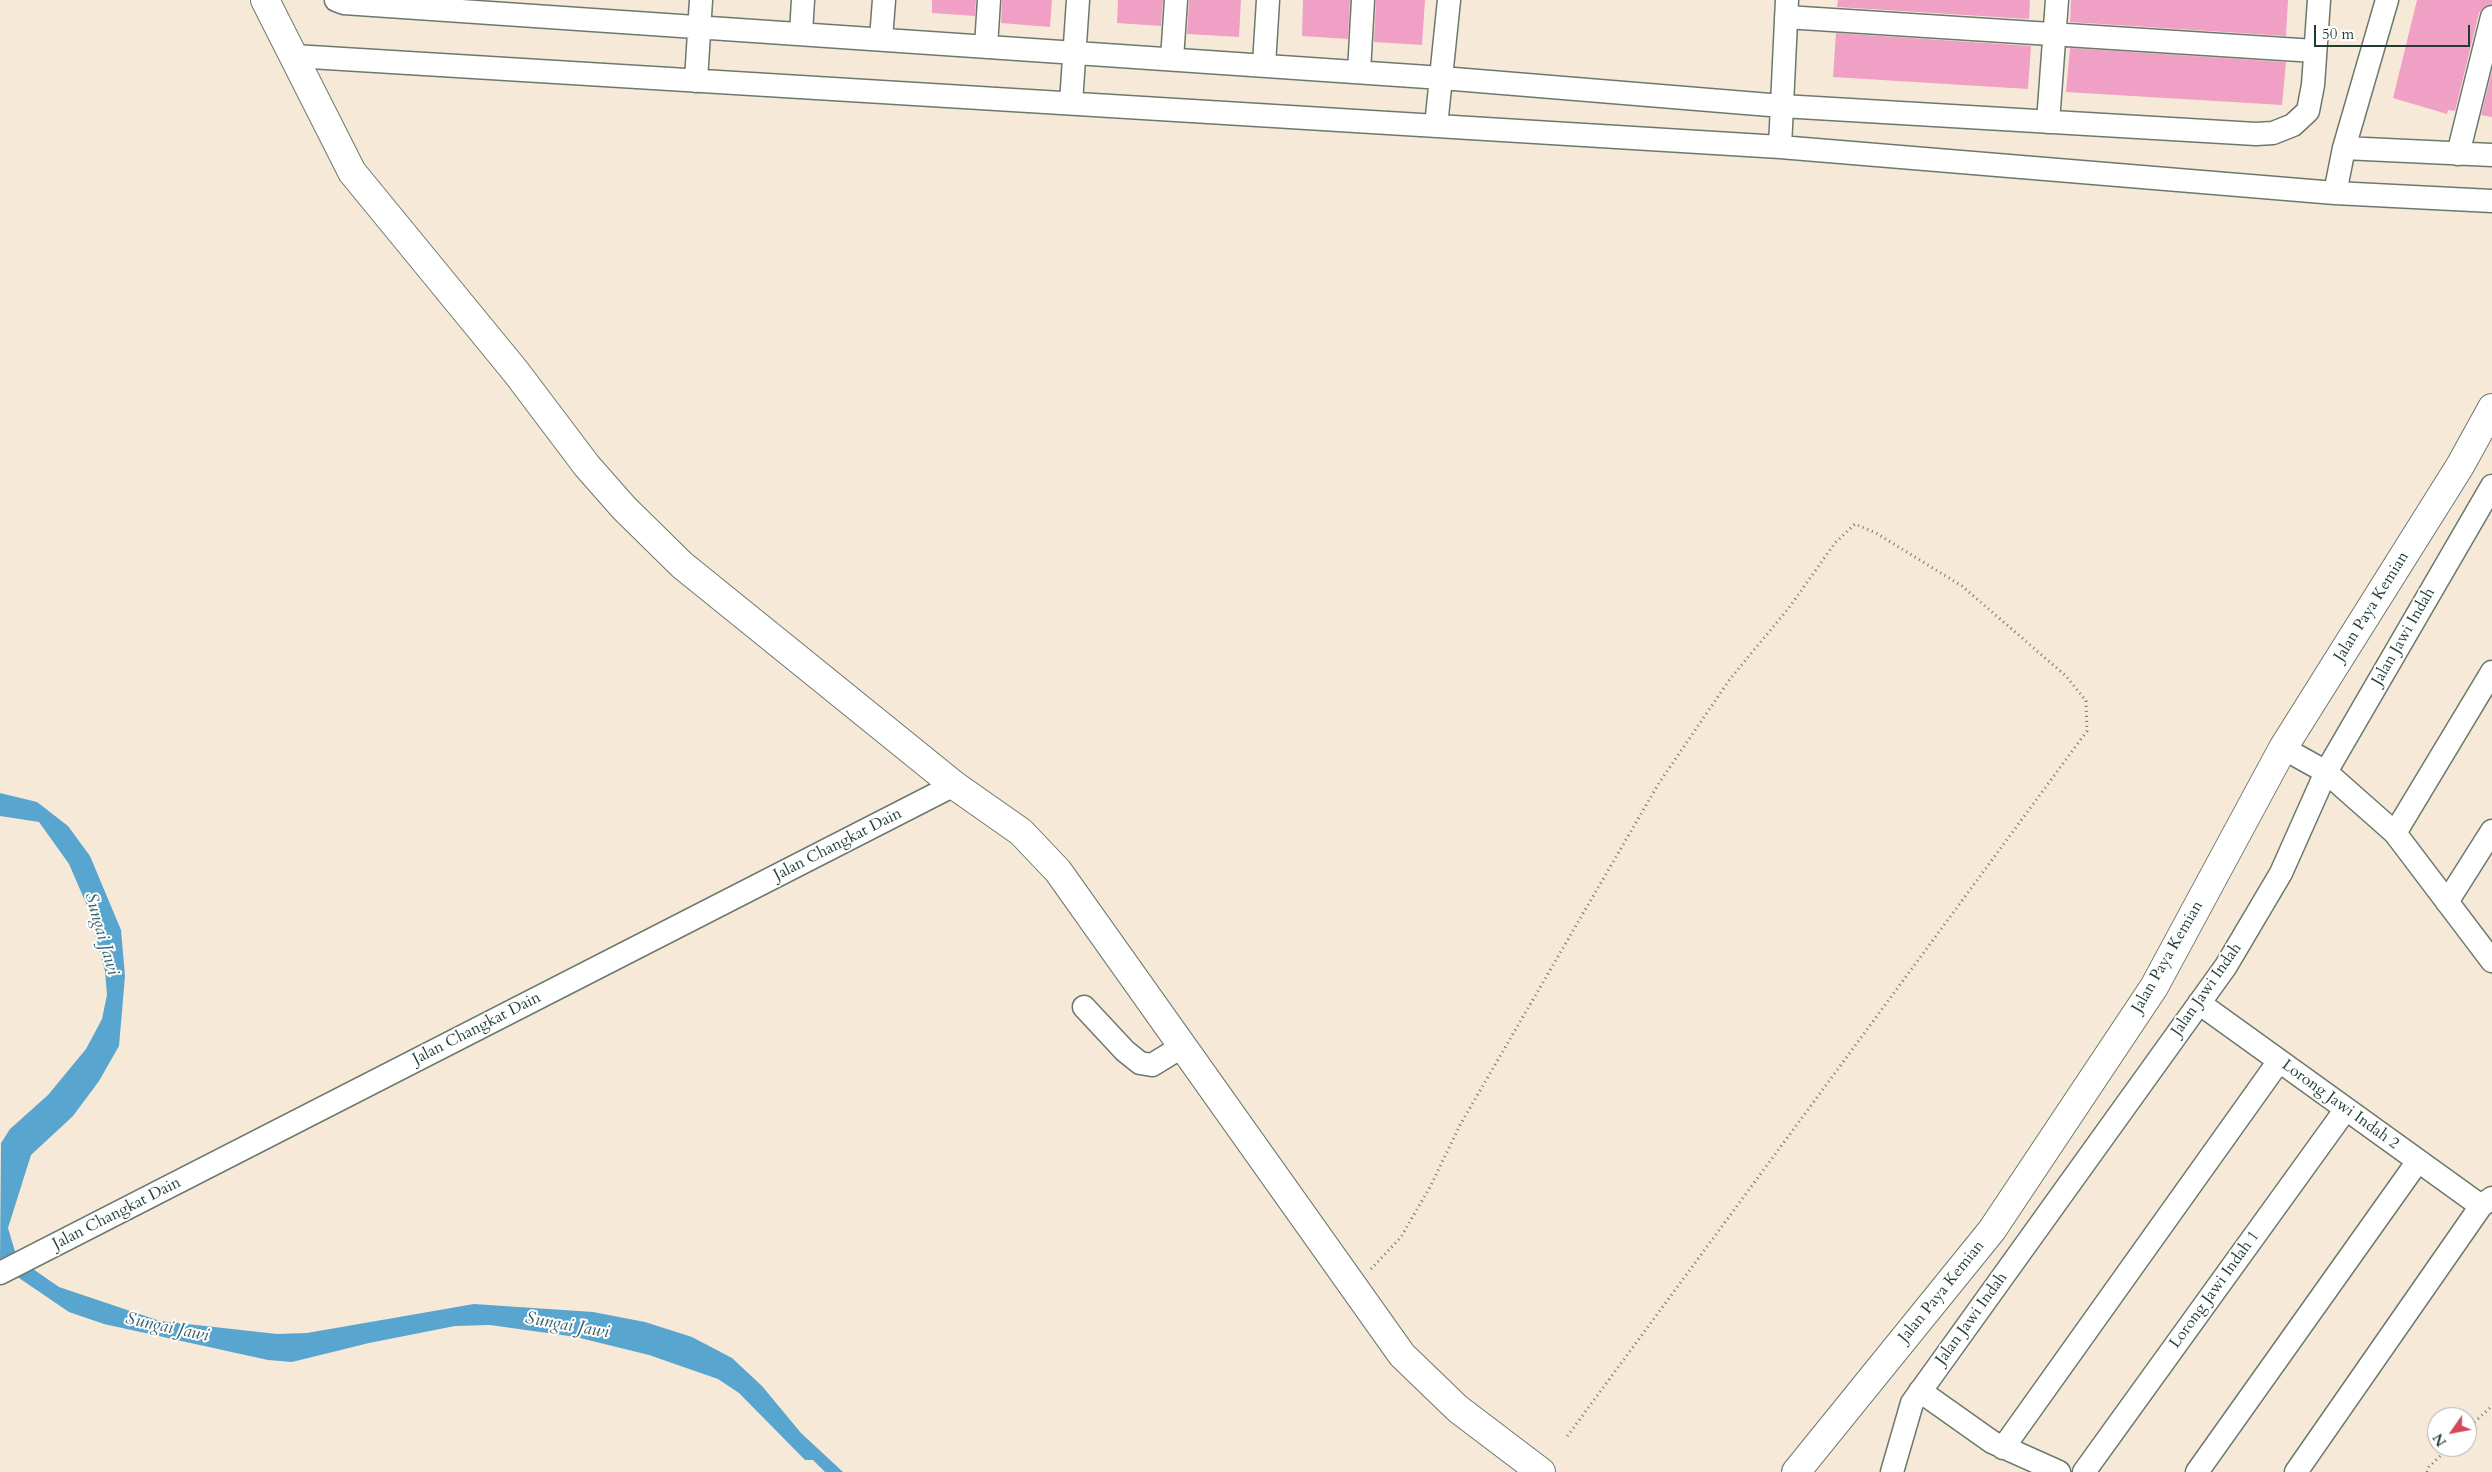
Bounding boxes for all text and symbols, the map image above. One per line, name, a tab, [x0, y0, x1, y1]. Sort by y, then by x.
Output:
scale bar	[2317, 15, 2473, 47]
text: 50 m	[2322, 24, 2354, 44]
street label: Jalan Paya Kemian	[2330, 549, 2414, 665]
street label: Jalan Jawi Indah	[2368, 585, 2440, 689]
street label: Jalan Changkat Dain	[771, 804, 905, 886]
water label: Sungai Jawi	[79, 890, 123, 978]
street label: Jalan Paya Kemian	[2128, 898, 2208, 1016]
street label: Jalan Jawi Indah	[2168, 940, 2246, 1040]
street label: Jalan Changkat Dain	[410, 988, 544, 1070]
street label: Lorong Jawi Indah 2	[2278, 1056, 2402, 1154]
street label: Jalan Changkat Dain	[50, 1173, 184, 1255]
street label: Lorong Jawi Indah 1	[2166, 1228, 2264, 1352]
street label: Jalan Paya Kemian	[1895, 1237, 1989, 1347]
street label: Jalan Jawi Indah	[1932, 1269, 2012, 1369]
water label: Sungai Jawi	[523, 1308, 611, 1344]
water label: Sungai Jawi	[123, 1309, 211, 1347]
north arrow	[2427, 1407, 2477, 1457]
text: N	[2429, 1430, 2451, 1450]

